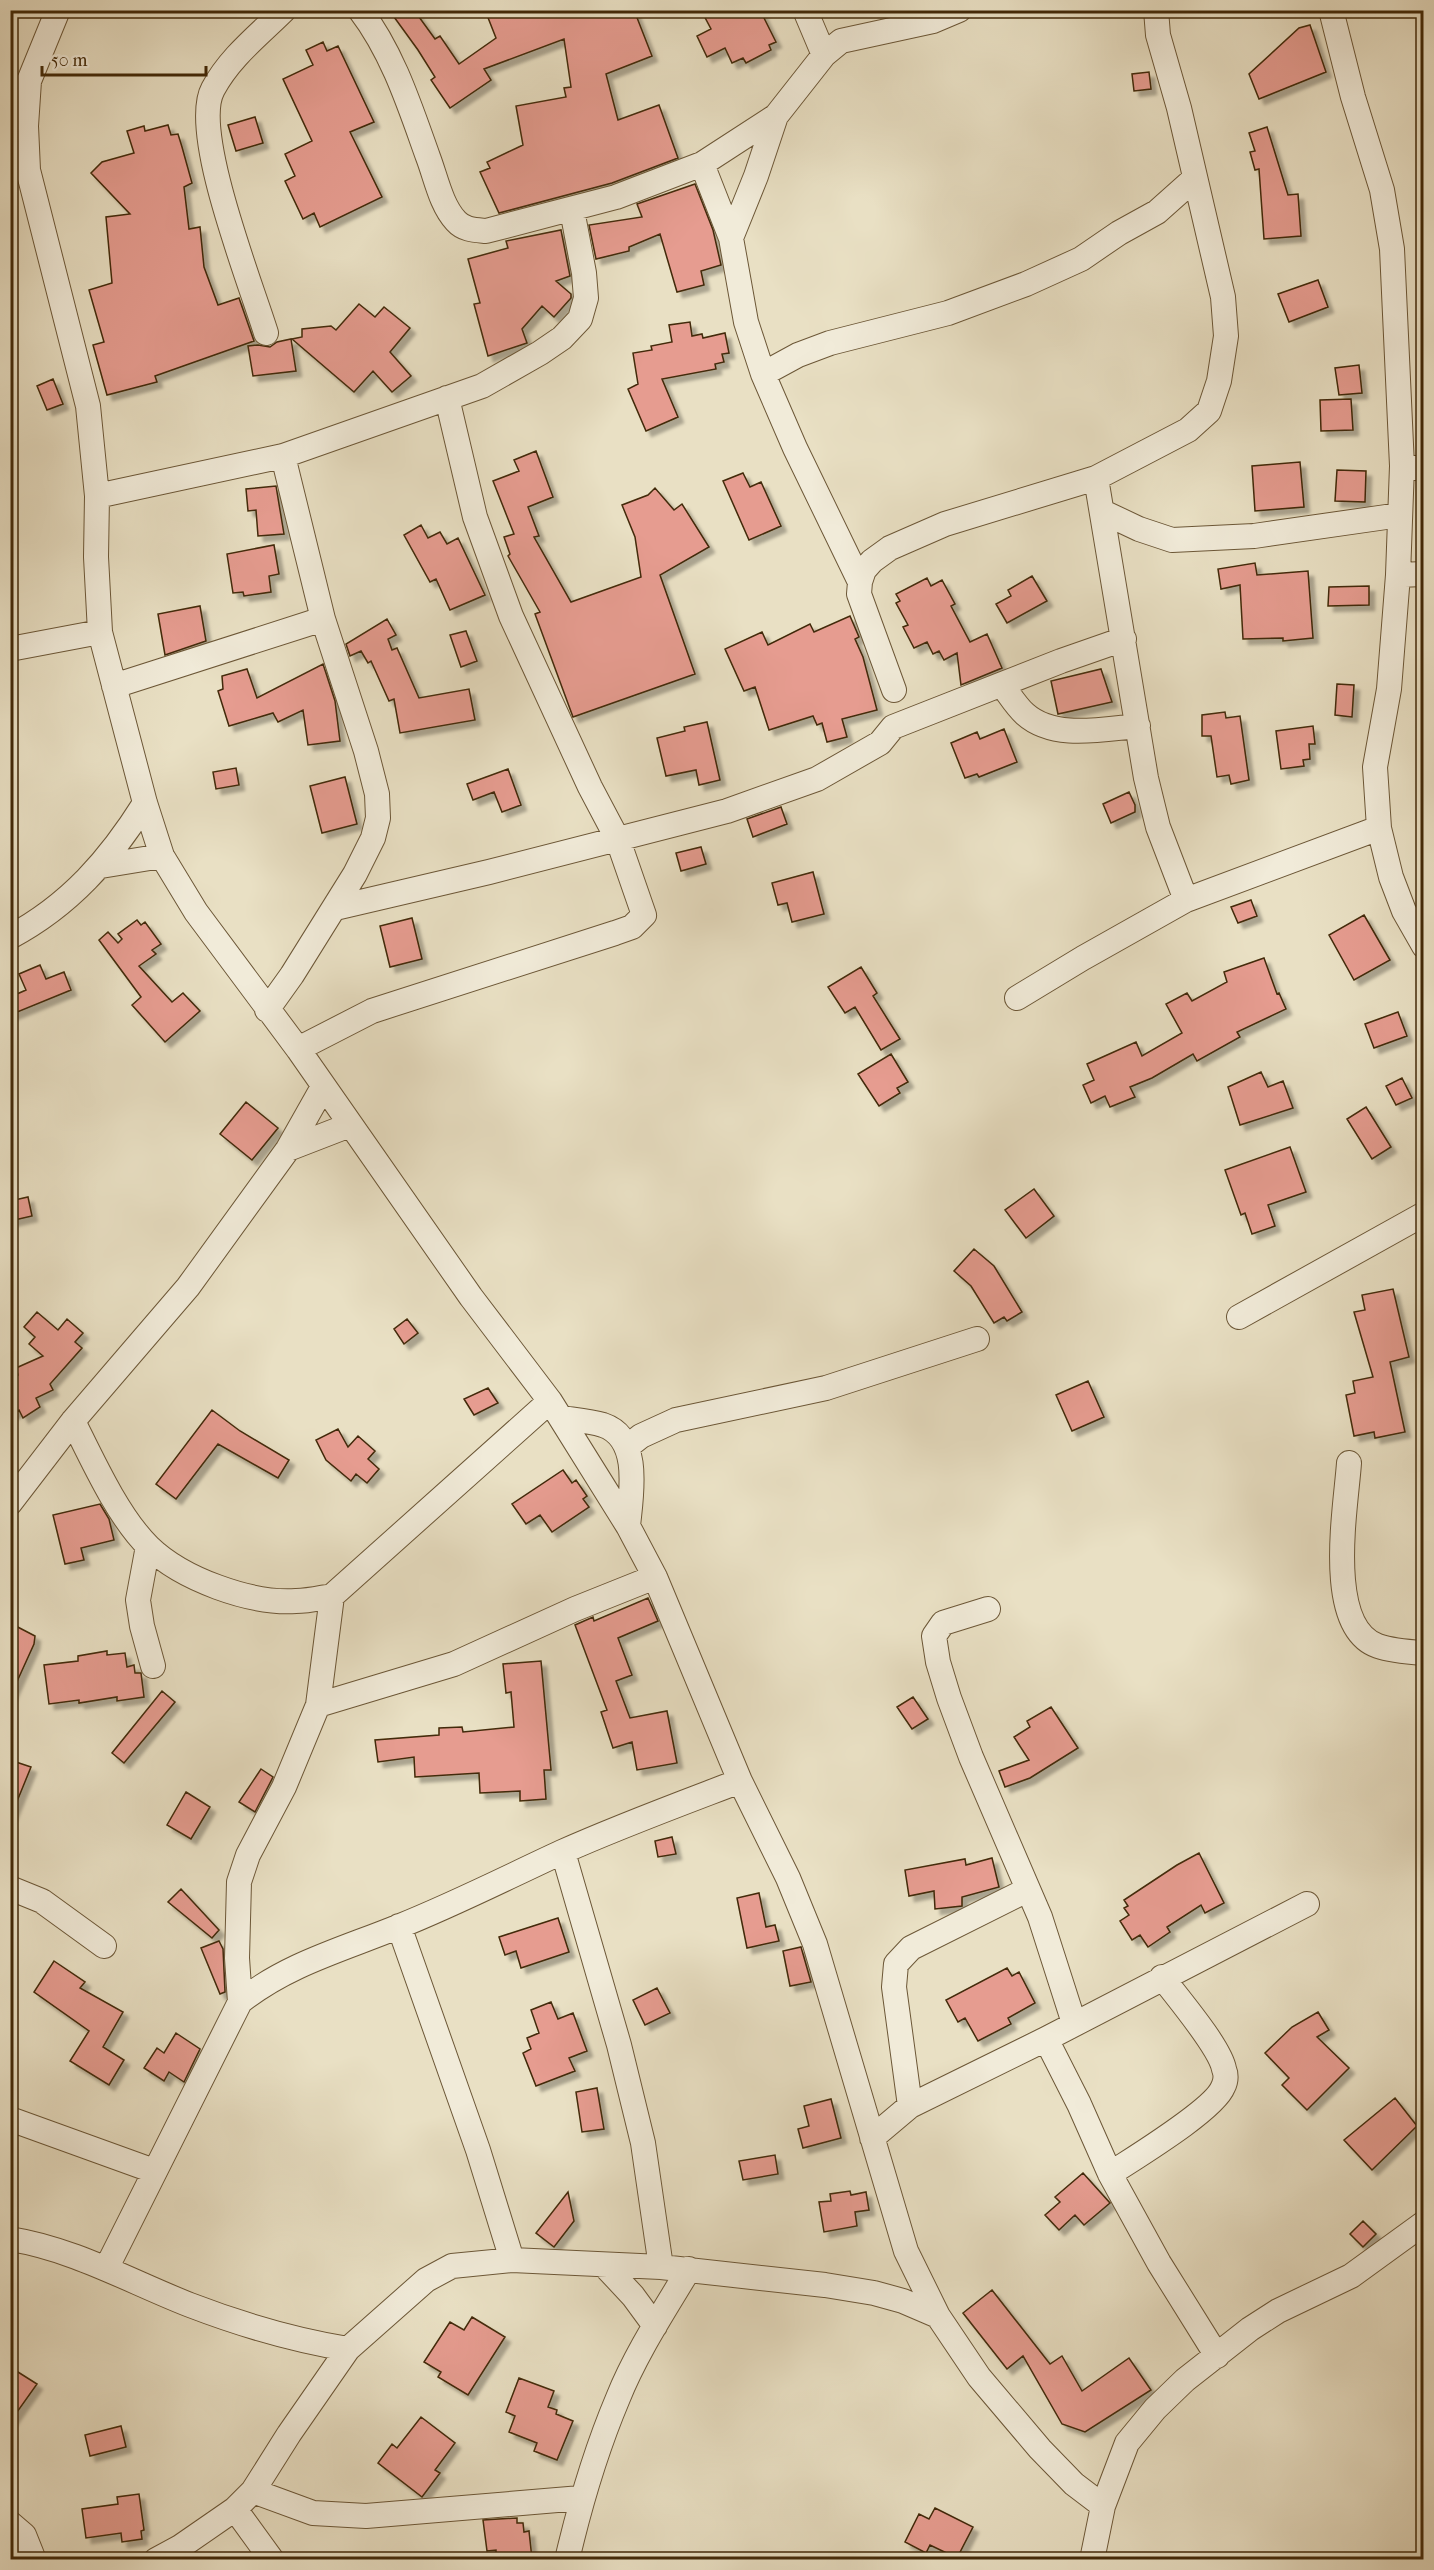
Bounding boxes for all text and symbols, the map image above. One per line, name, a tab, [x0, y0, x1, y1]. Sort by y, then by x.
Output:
scale bar	[42, 39, 206, 77]
text: 50 m	[51, 50, 88, 71]

